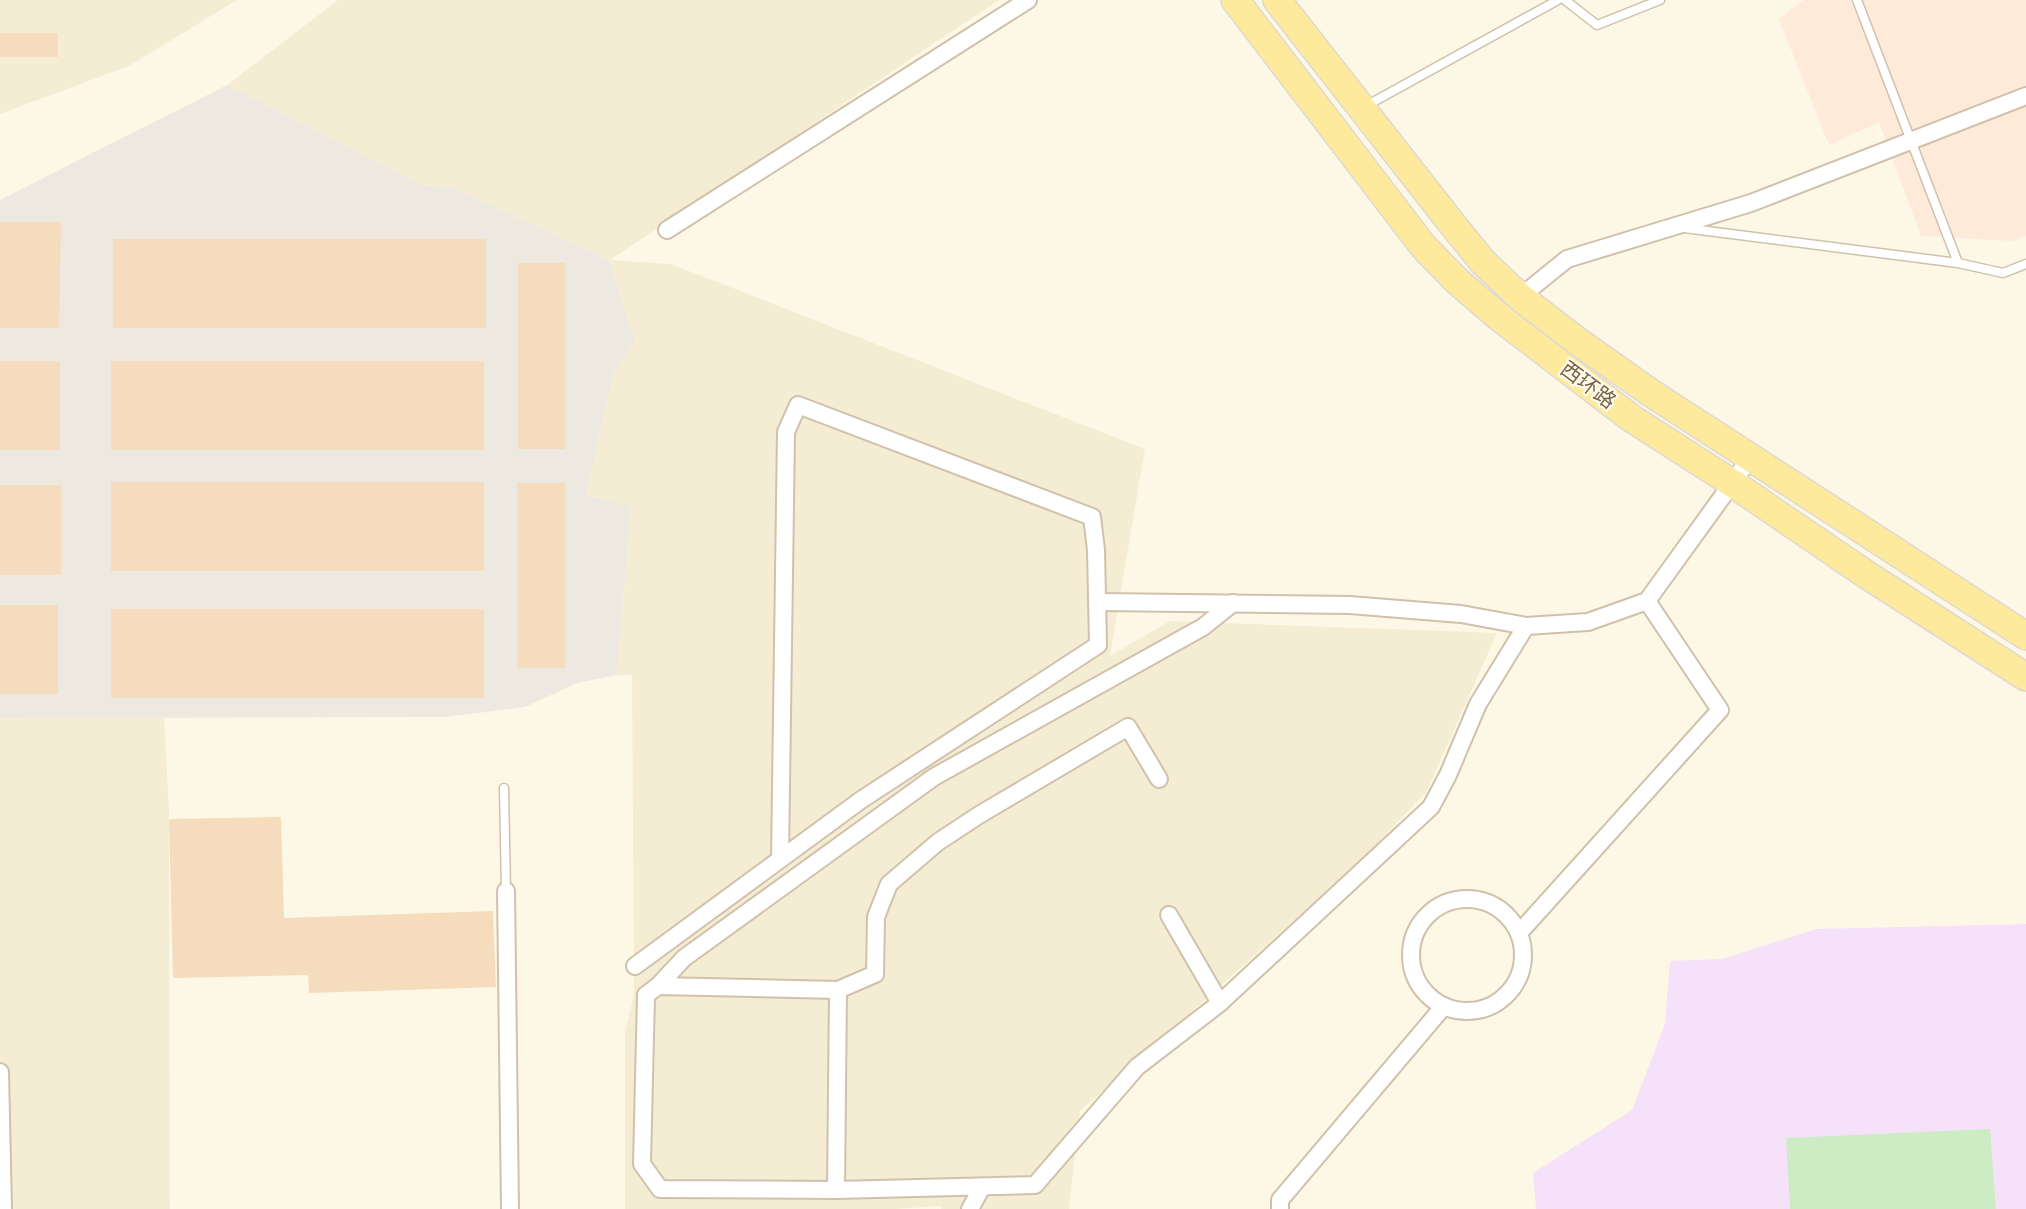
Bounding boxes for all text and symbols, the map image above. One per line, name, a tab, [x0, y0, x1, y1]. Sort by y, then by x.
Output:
street label: 西环路	[1556, 355, 1622, 414]

